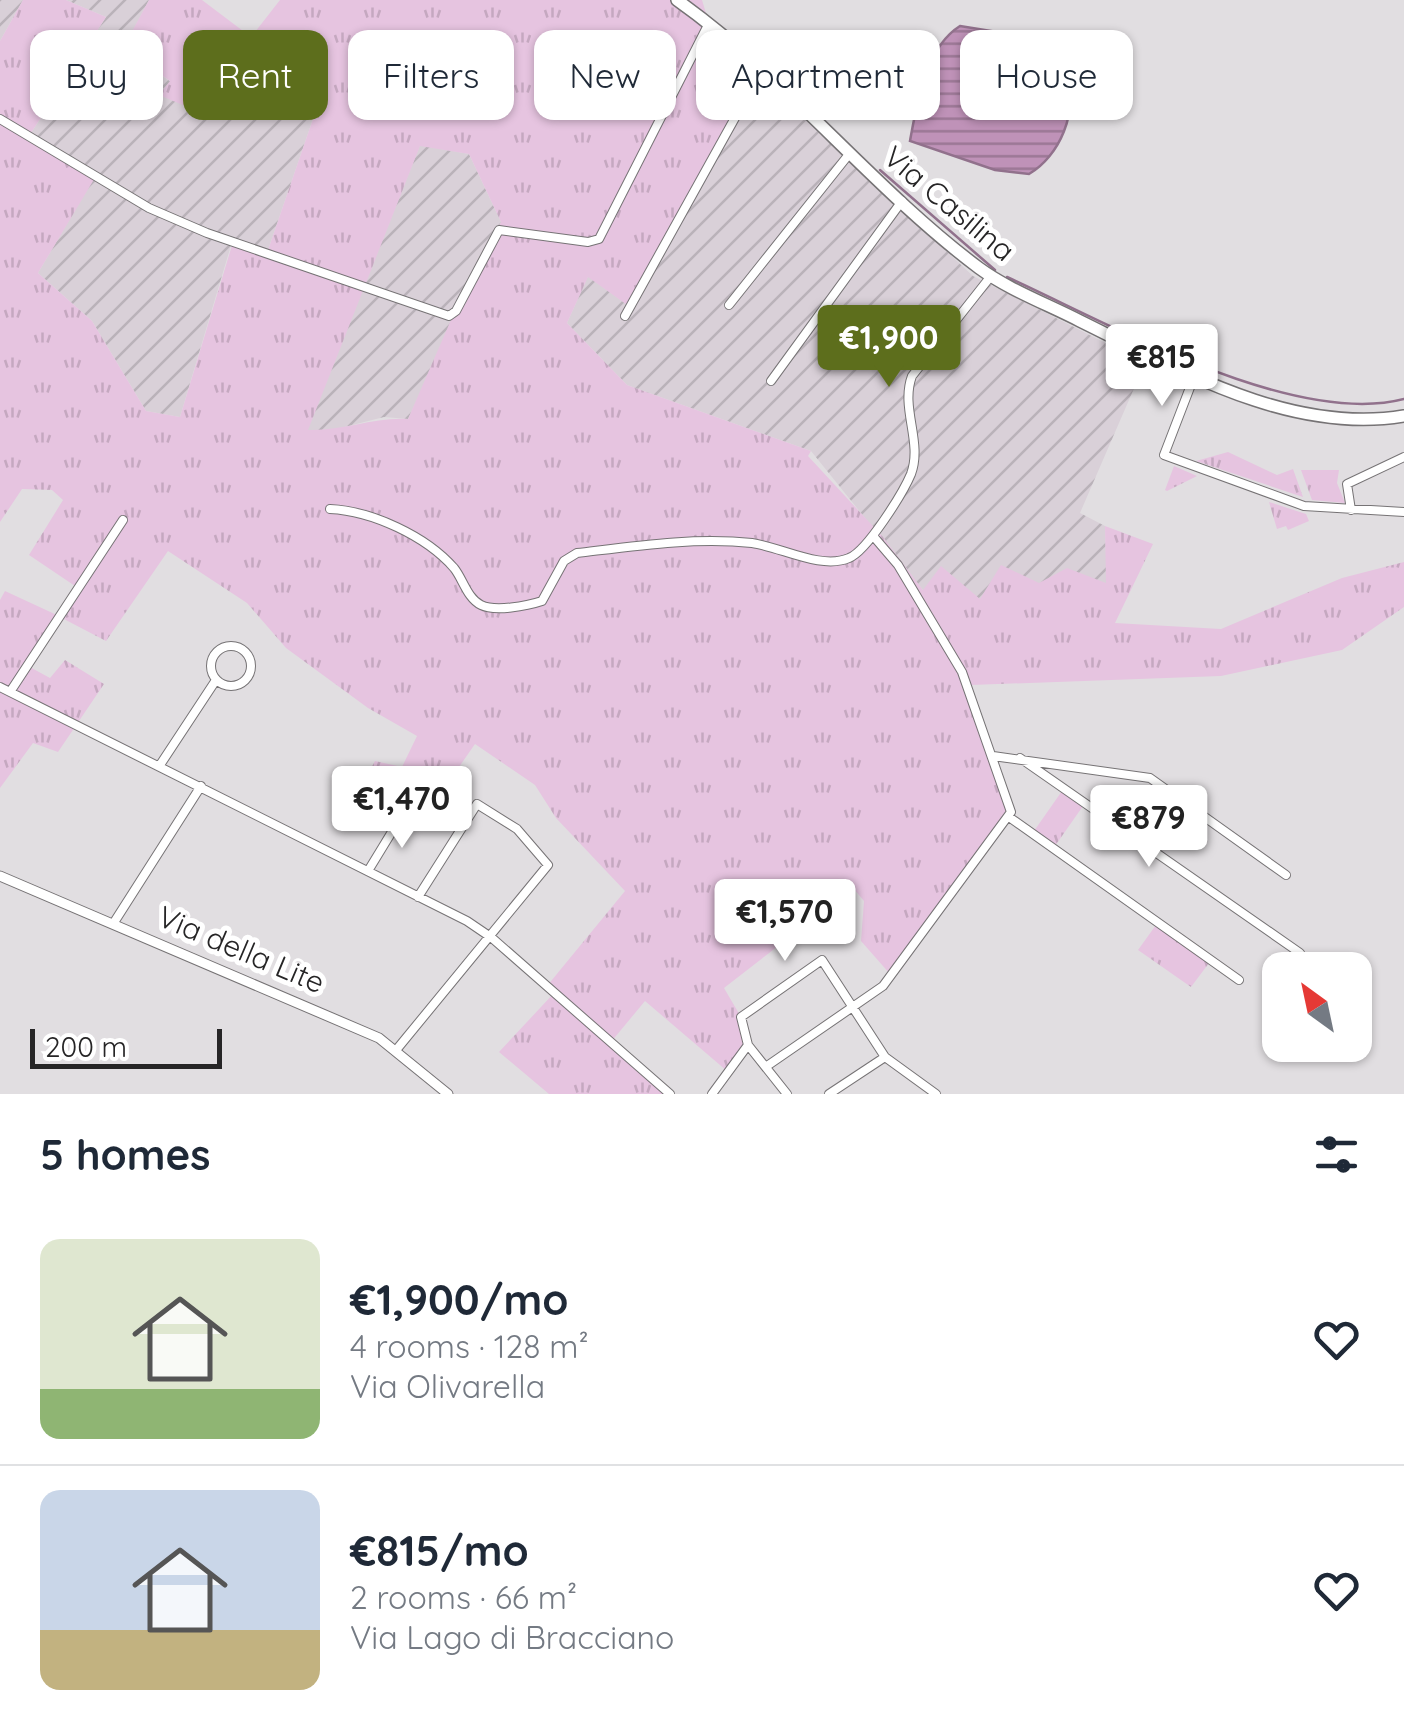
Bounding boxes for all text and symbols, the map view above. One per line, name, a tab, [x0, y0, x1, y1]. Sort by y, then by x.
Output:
chip: Buy	[30, 30, 163, 120]
chip: Rent	[183, 30, 328, 120]
chip: Filters	[348, 30, 514, 120]
chip: New	[534, 30, 676, 120]
chip: Apartment	[696, 30, 940, 120]
chip: House	[960, 30, 1133, 120]
street label: Via Casilina	[876, 137, 1023, 269]
pin: €1,900	[808, 305, 970, 390]
text: €1,900	[840, 317, 938, 357]
pin: €815	[1103, 324, 1221, 409]
text: €815	[1128, 336, 1196, 376]
pin: €1,470	[321, 766, 483, 851]
text: €1,470	[354, 778, 450, 818]
pin: €879	[1090, 785, 1208, 870]
text: €879	[1112, 797, 1186, 837]
pin: €1,570	[704, 879, 866, 964]
text: €1,570	[737, 891, 833, 931]
street label: Via della Lite	[152, 897, 330, 1001]
north arrow	[1262, 952, 1372, 1062]
map controls	[1262, 952, 1372, 1062]
scale bar	[30, 1024, 222, 1068]
text: 200 m	[45, 1029, 127, 1064]
icon: filters	[1309, 1127, 1364, 1182]
text: 5 homes	[40, 1128, 211, 1181]
text: €1,900/mo	[350, 1273, 568, 1326]
icon: home	[120, 1279, 240, 1399]
icon: heart	[1309, 1312, 1364, 1367]
text: 4 rooms · 128 m²	[350, 1326, 589, 1366]
text: Via Olivarella	[350, 1366, 545, 1406]
text: €815/mo	[350, 1524, 529, 1577]
icon: home	[120, 1530, 240, 1650]
icon: heart	[1309, 1563, 1364, 1618]
text: 2 rooms · 66 m²	[350, 1577, 577, 1617]
text: Via Lago di Bracciano	[350, 1617, 674, 1657]

